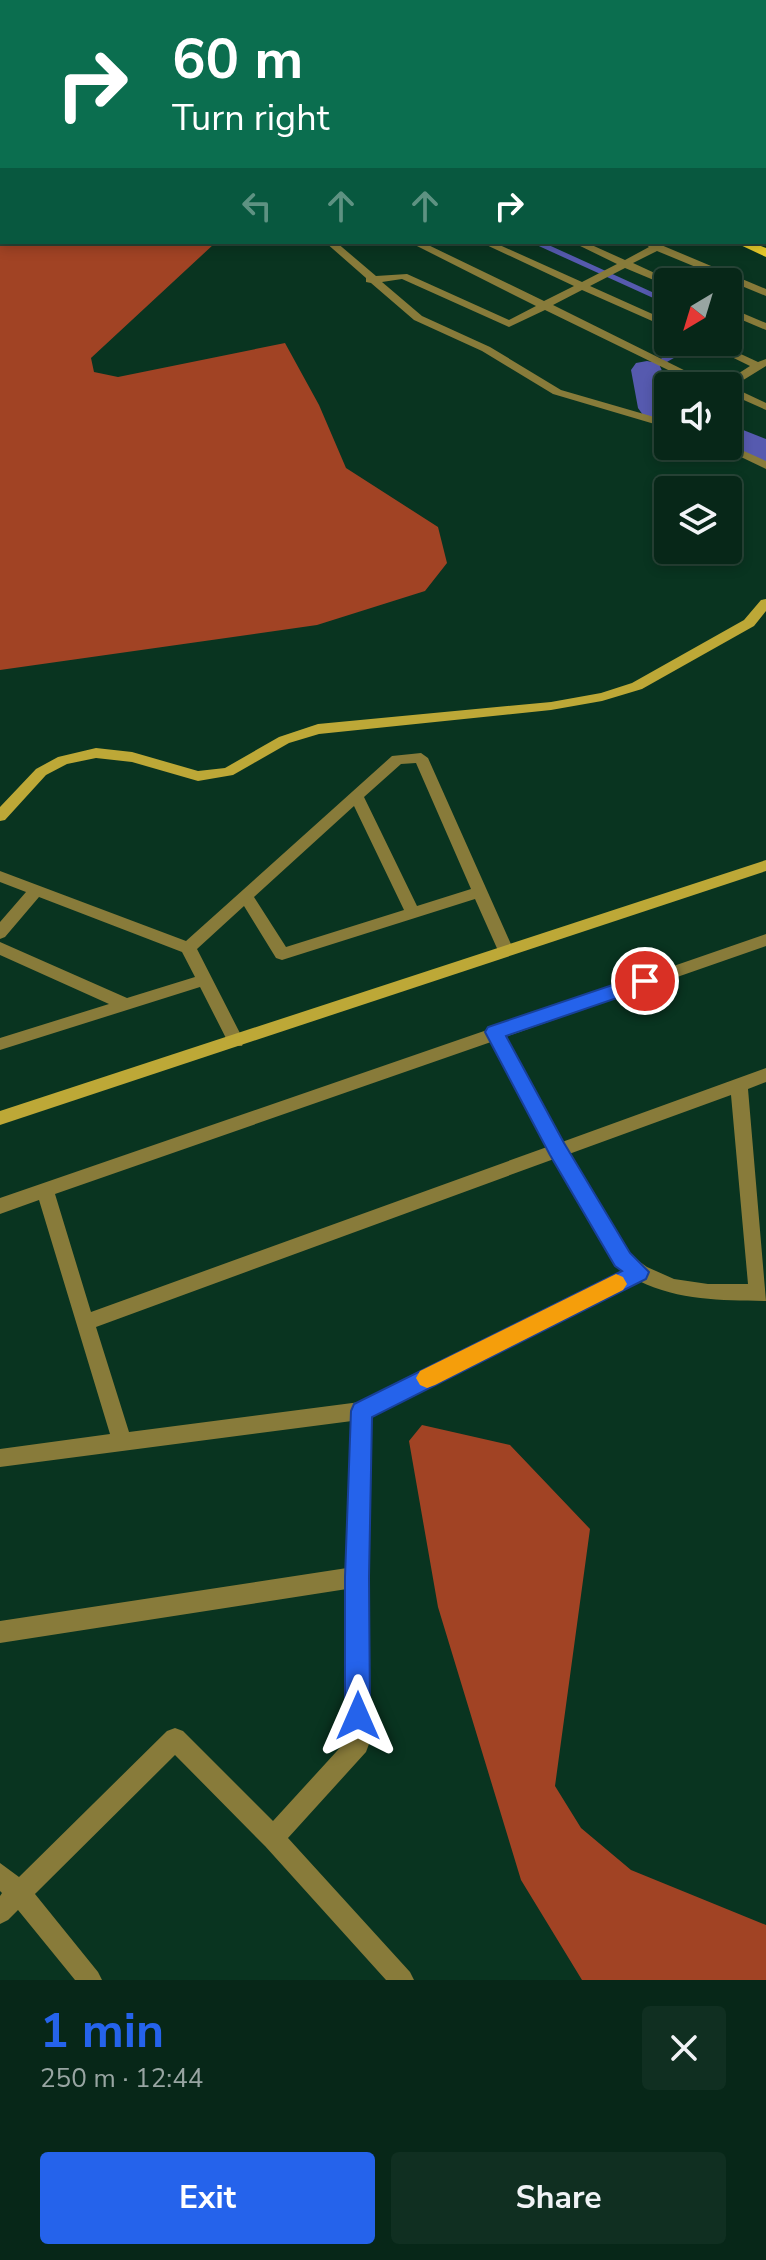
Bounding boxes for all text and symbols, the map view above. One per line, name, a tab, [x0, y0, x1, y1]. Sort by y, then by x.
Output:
text: 60 m	[172, 21, 303, 98]
icon: right	[40, 32, 144, 136]
text: Turn right	[172, 94, 329, 143]
icon: left	[235, 184, 279, 228]
icon: ahead	[319, 184, 363, 228]
icon: ahead	[403, 184, 447, 228]
icon: right	[487, 184, 531, 228]
north arrow	[654, 268, 742, 356]
map controls	[654, 268, 742, 564]
button: sound	[654, 372, 742, 460]
button: layers	[654, 476, 742, 564]
pin	[611, 947, 679, 1015]
icon: arrive	[623, 959, 667, 1003]
position arrow	[316, 1674, 400, 1758]
text: 1 min	[40, 1998, 164, 2064]
button: close	[642, 2006, 726, 2090]
text: 250 m · 12:44	[40, 2061, 203, 2096]
button: Exit	[40, 2152, 375, 2244]
button: Share	[391, 2152, 726, 2244]

